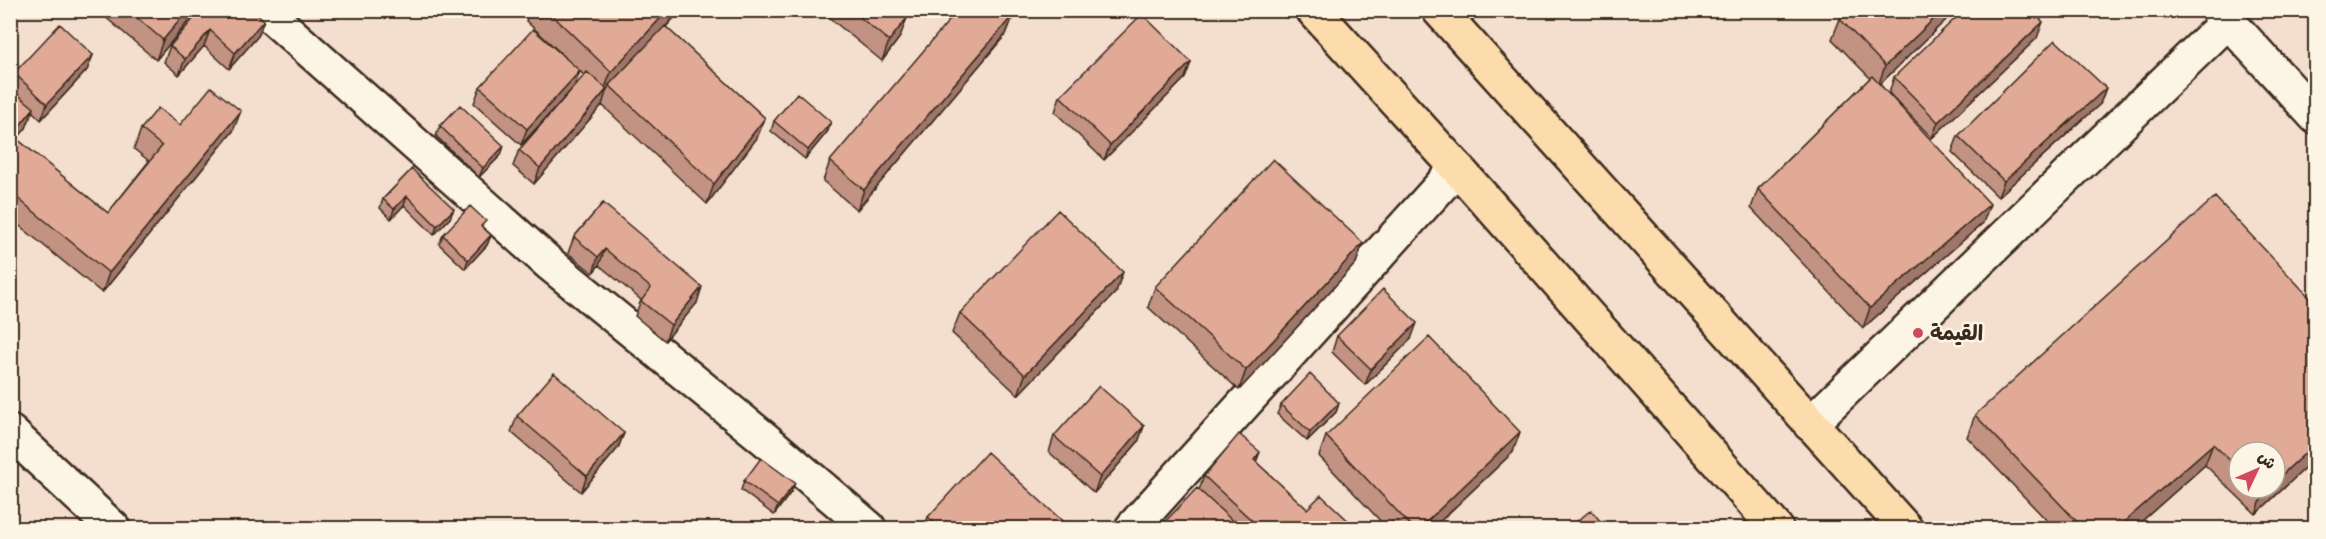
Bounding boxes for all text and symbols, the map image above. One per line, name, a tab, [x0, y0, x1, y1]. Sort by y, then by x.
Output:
place label: القيمة	[1930, 318, 1983, 347]
marker: القيمة	[1911, 326, 1925, 340]
north arrow	[2227, 440, 2287, 500]
text: ش	[2254, 446, 2282, 474]

